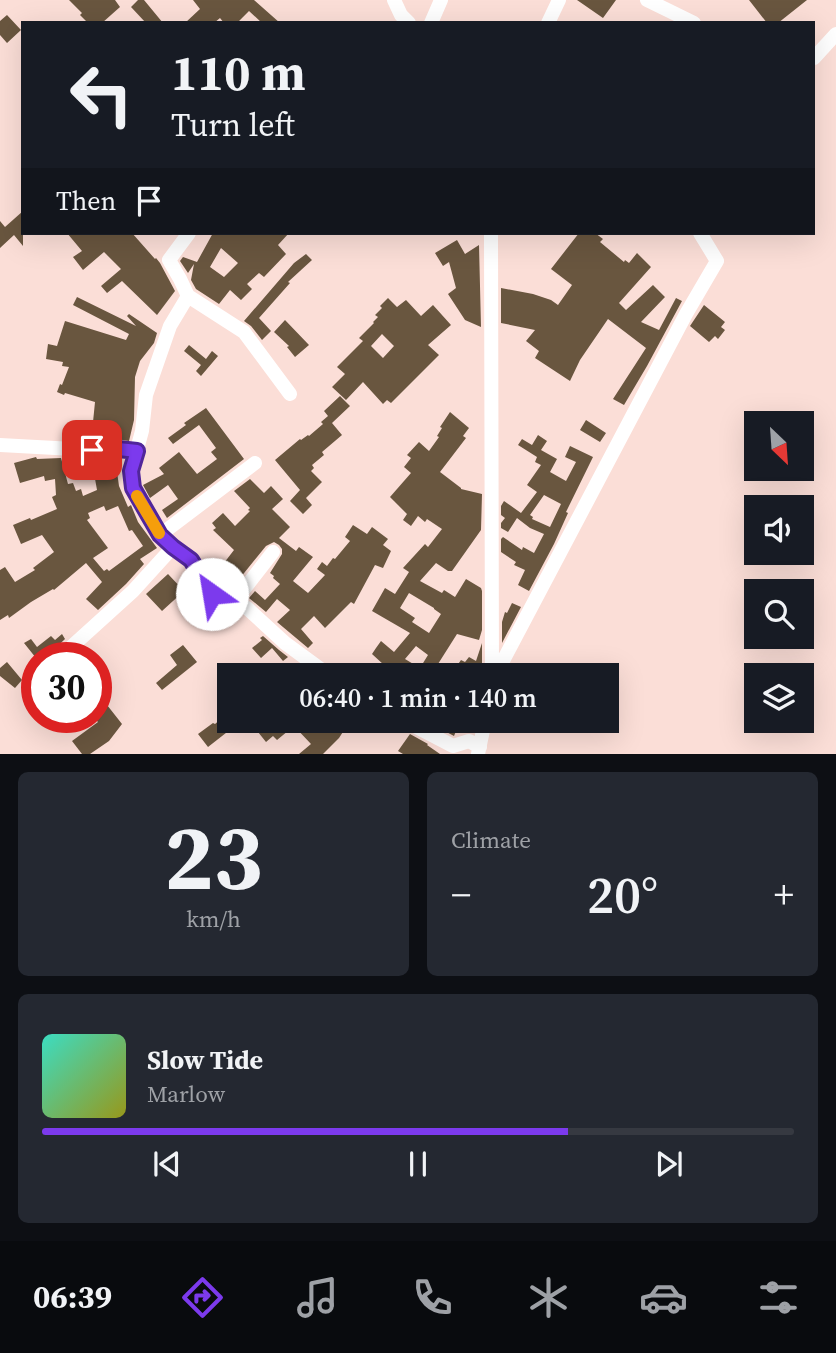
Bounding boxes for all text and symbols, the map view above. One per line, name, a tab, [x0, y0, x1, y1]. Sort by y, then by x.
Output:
text: 110 m	[171, 39, 306, 106]
icon: left	[56, 49, 147, 140]
text: Turn left	[171, 103, 295, 147]
icon: arrive	[130, 182, 168, 220]
text: Then	[56, 183, 116, 219]
north arrow	[744, 411, 814, 481]
map controls	[744, 411, 814, 733]
pin	[62, 420, 122, 480]
icon: arrive	[73, 431, 111, 469]
button: sound	[744, 495, 814, 565]
position arrow	[175, 557, 249, 631]
button: search	[744, 579, 814, 649]
speed limit sign: 30	[21, 642, 112, 733]
button: layers	[744, 663, 814, 733]
text: 06:40 · 1 min · 140 m	[299, 680, 537, 716]
text: 23	[164, 795, 263, 919]
text: Climate	[451, 824, 531, 856]
text: 20°	[587, 859, 658, 930]
text: −	[451, 869, 471, 921]
text: +	[774, 869, 794, 921]
text: km/h	[186, 903, 241, 935]
text: Slow Tide	[147, 1042, 263, 1078]
text: Marlow	[147, 1078, 225, 1110]
icon: previous	[148, 1145, 186, 1183]
icon: pause	[399, 1145, 437, 1183]
icon: next	[650, 1145, 688, 1183]
icon: directions	[178, 1273, 227, 1322]
icon: music	[293, 1273, 342, 1322]
icon: phone	[408, 1273, 457, 1322]
icon: climate	[524, 1273, 573, 1322]
icon: car	[639, 1273, 688, 1322]
icon: filters	[754, 1273, 803, 1322]
text: 06:39	[33, 1275, 112, 1319]

